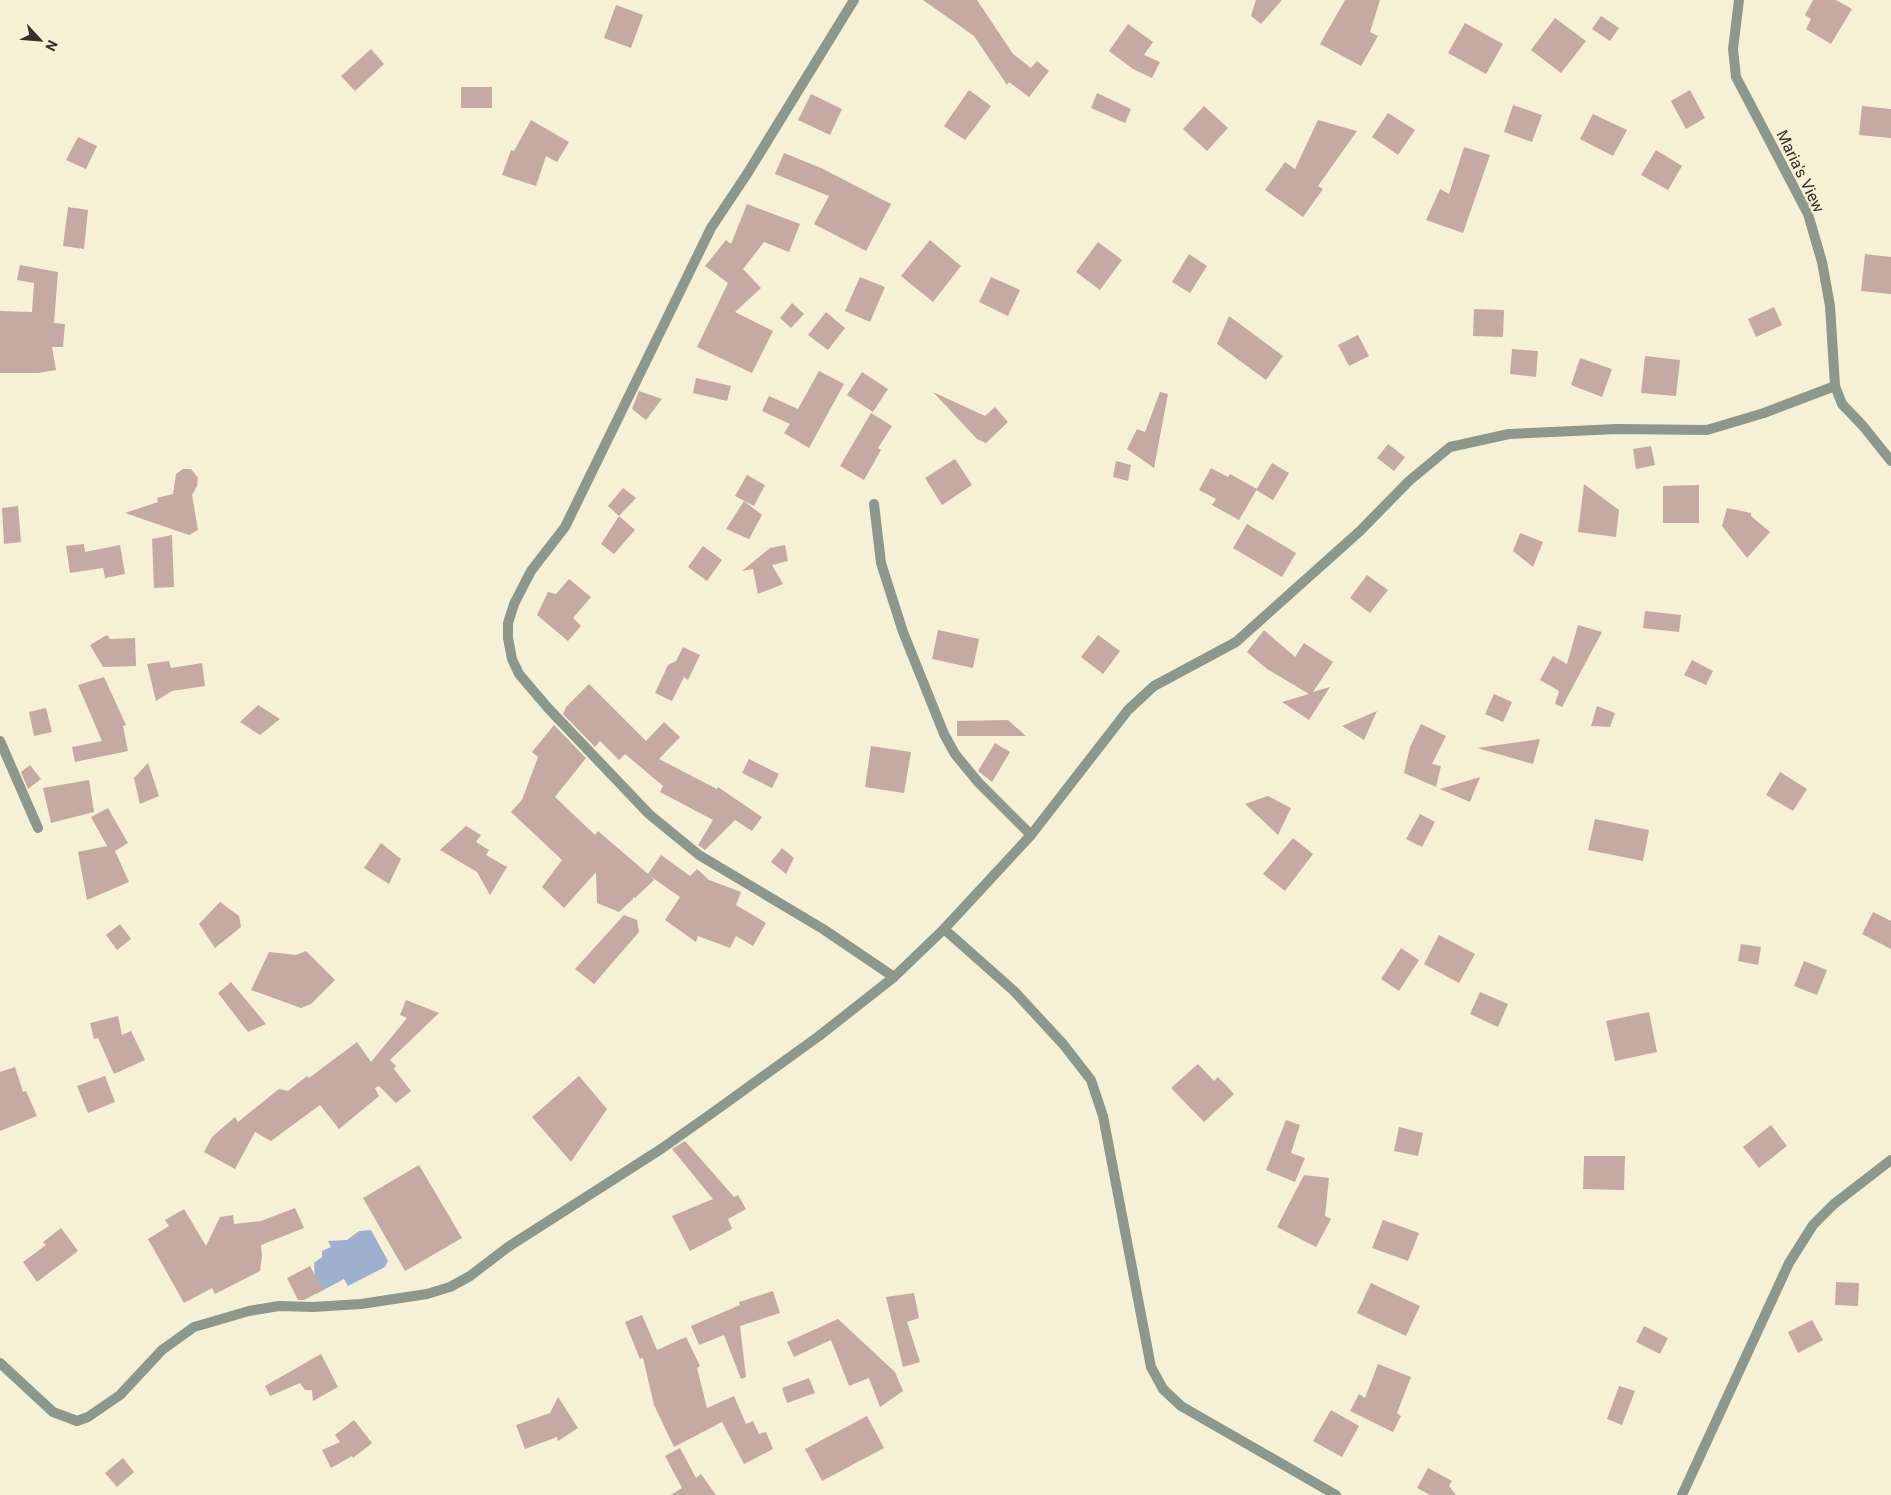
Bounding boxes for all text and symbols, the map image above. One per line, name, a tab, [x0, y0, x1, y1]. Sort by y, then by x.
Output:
north arrow	[15, 15, 65, 65]
text: N	[42, 38, 61, 54]
street label: Maria's View	[1772, 127, 1829, 215]

